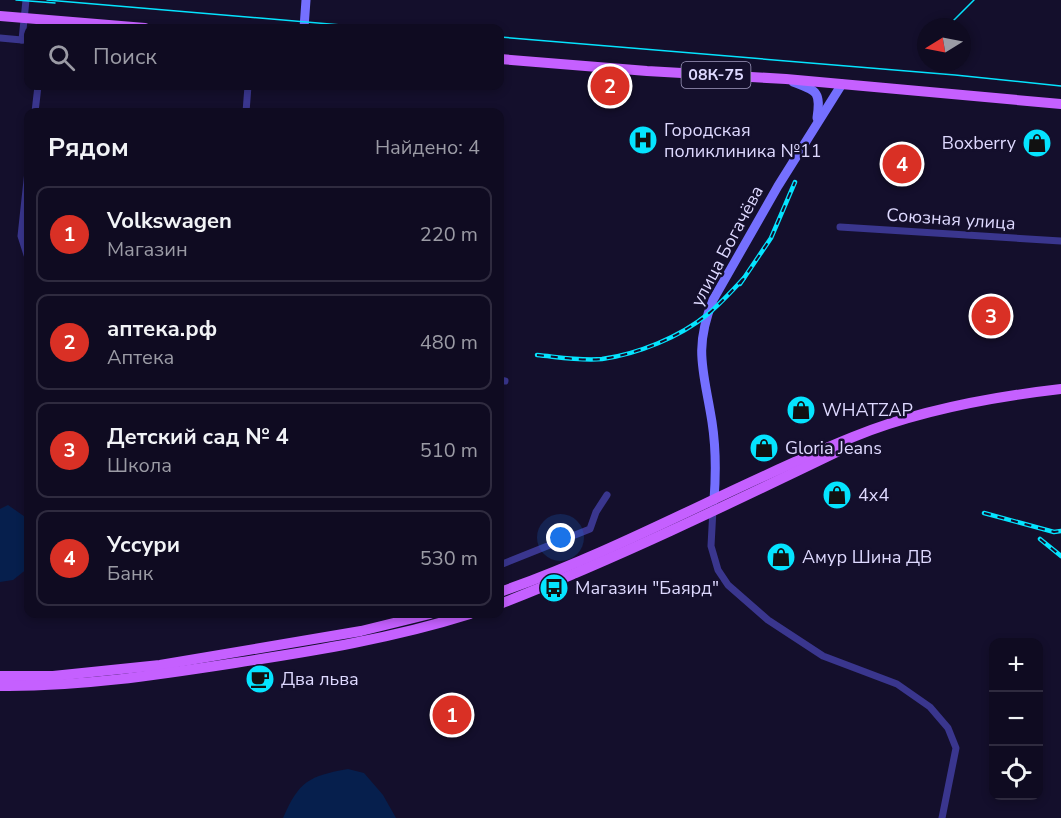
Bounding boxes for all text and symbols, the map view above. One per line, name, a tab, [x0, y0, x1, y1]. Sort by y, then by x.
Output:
north arrow	[917, 18, 971, 72]
search box	[24, 24, 504, 90]
icon: search	[45, 41, 78, 74]
text: Поиск	[93, 42, 157, 72]
road number: 08К-75	[682, 62, 750, 88]
pin: 2	[590, 64, 630, 109]
place label: Городская поликлиника №11	[664, 118, 822, 163]
hospital icon: Городская поликлиника №11	[627, 124, 659, 156]
shop icon: Boxberry	[1021, 127, 1053, 159]
text: Рядом	[48, 130, 129, 165]
place label: Boxberry	[942, 131, 1017, 155]
text: Найдено: 4	[375, 134, 480, 161]
pin: 4	[882, 142, 922, 186]
street label: улица Богачёва	[685, 181, 769, 311]
street label: Союзная улица	[885, 203, 1017, 235]
text: Volkswagen	[107, 206, 232, 236]
text: 1	[64, 221, 76, 248]
text: 220 m	[420, 221, 478, 248]
text: Магазин	[107, 236, 188, 263]
pin: 3	[972, 294, 1010, 338]
text: аптека.рф	[107, 314, 217, 344]
text: 2	[64, 329, 76, 356]
text: 480 m	[420, 329, 478, 356]
text: Аптека	[107, 344, 174, 371]
shop icon: WHATZAP	[785, 394, 817, 426]
place label: WHATZAP	[822, 398, 913, 422]
text: Детский сад № 4	[107, 422, 289, 452]
shop icon: Gloria Jeans	[748, 432, 780, 464]
place label: Gloria Jeans	[785, 436, 882, 460]
text: 3	[64, 437, 76, 464]
text: 510 m	[420, 437, 478, 464]
text: Школа	[107, 452, 172, 479]
shop icon: 4х4	[821, 479, 853, 511]
place label: 4х4	[858, 483, 889, 507]
your location	[546, 523, 575, 552]
text: Уссури	[107, 530, 180, 560]
shop icon: Амур Шина ДВ	[765, 541, 797, 573]
text: 4	[64, 545, 76, 572]
text: 530 m	[420, 545, 478, 572]
place label: Амур Шина ДВ	[802, 545, 932, 569]
text: Банк	[107, 560, 153, 587]
bus stop icon: Магазин "Баярд"	[538, 572, 570, 604]
place label: Магазин "Баярд"	[575, 576, 719, 600]
map controls	[989, 638, 1043, 800]
button: +	[989, 638, 1043, 692]
cafe icon: Два льва	[244, 663, 276, 695]
place label: Два льва	[281, 667, 359, 691]
pin: 1	[432, 692, 472, 738]
button: −	[989, 692, 1043, 746]
button: locate	[989, 746, 1043, 800]

